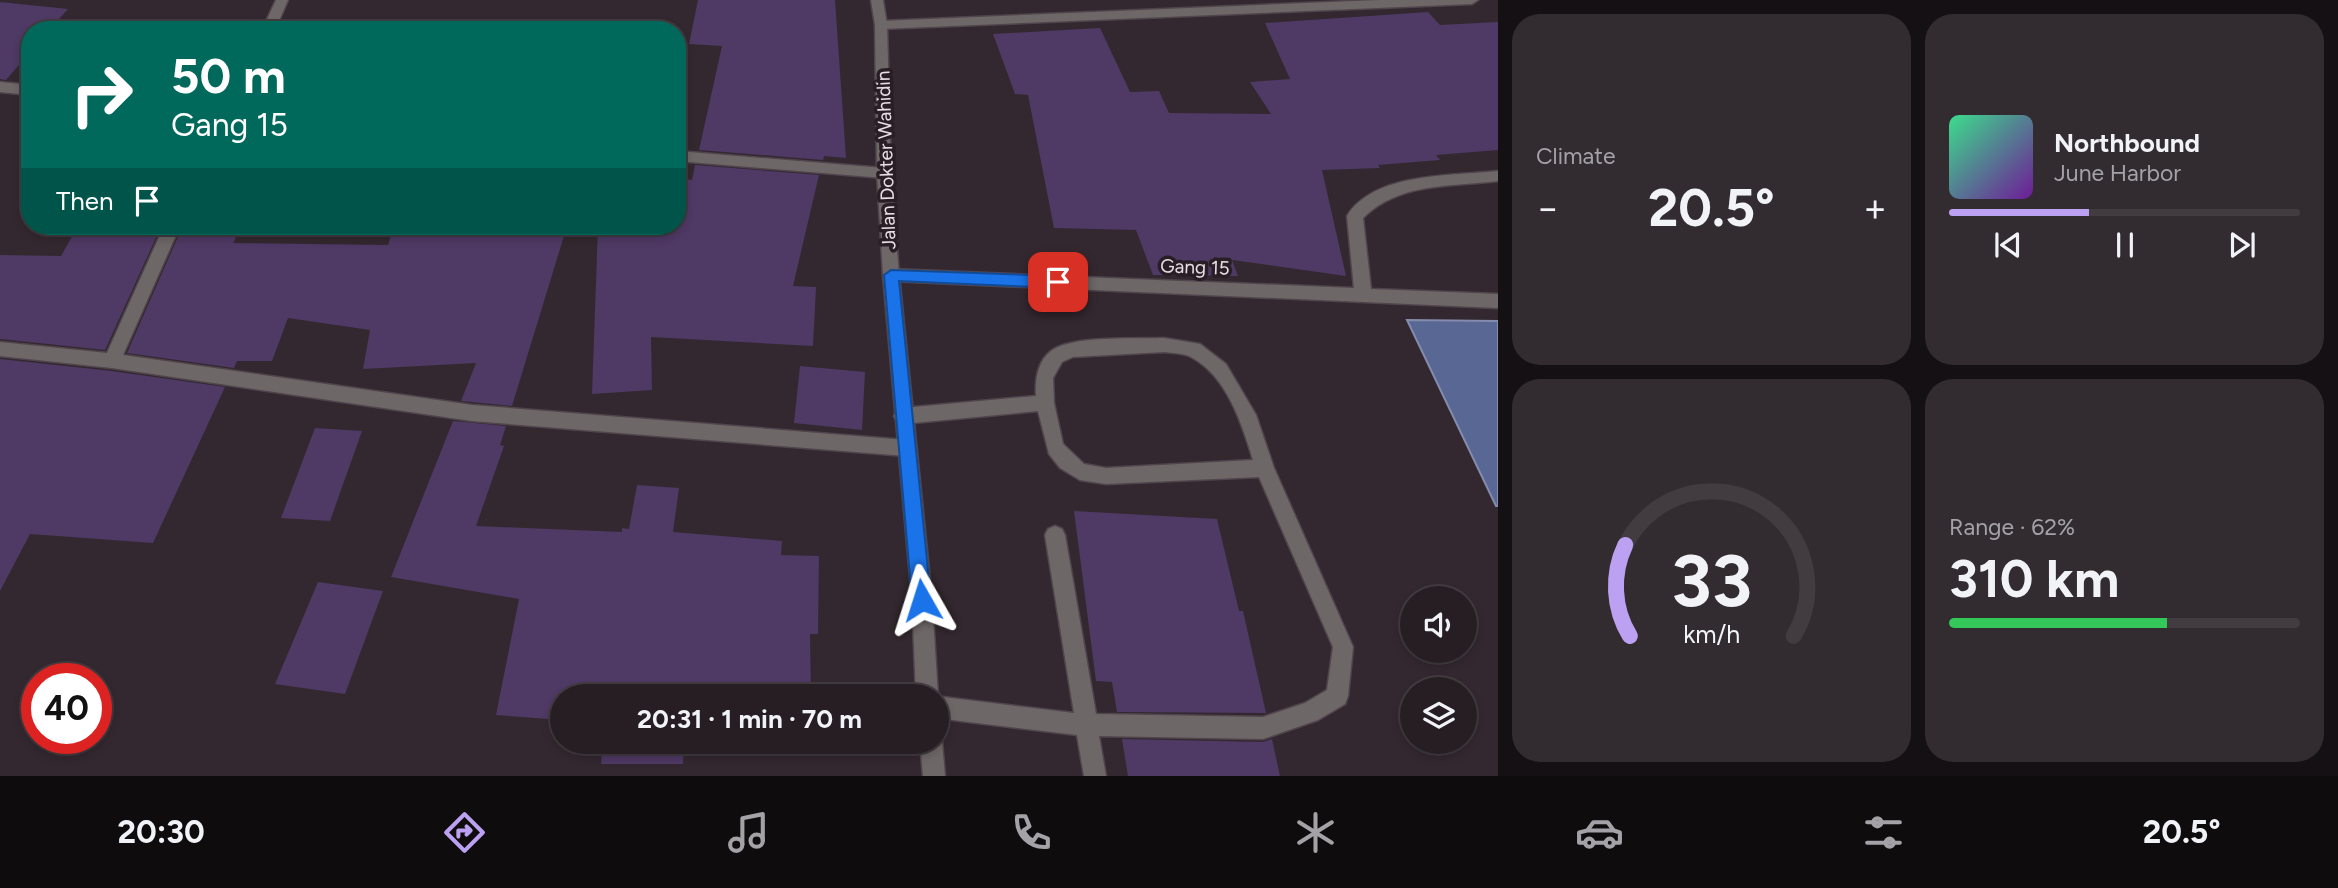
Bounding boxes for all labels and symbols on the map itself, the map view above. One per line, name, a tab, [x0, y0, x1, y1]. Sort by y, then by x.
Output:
street label: Jalan Dokter Wahidin	[871, 70, 901, 250]
pin	[1028, 252, 1088, 312]
street label: Gang 15	[1160, 254, 1230, 280]
position arrow	[885, 563, 959, 637]
speed limit sign: 40	[21, 663, 112, 754]

